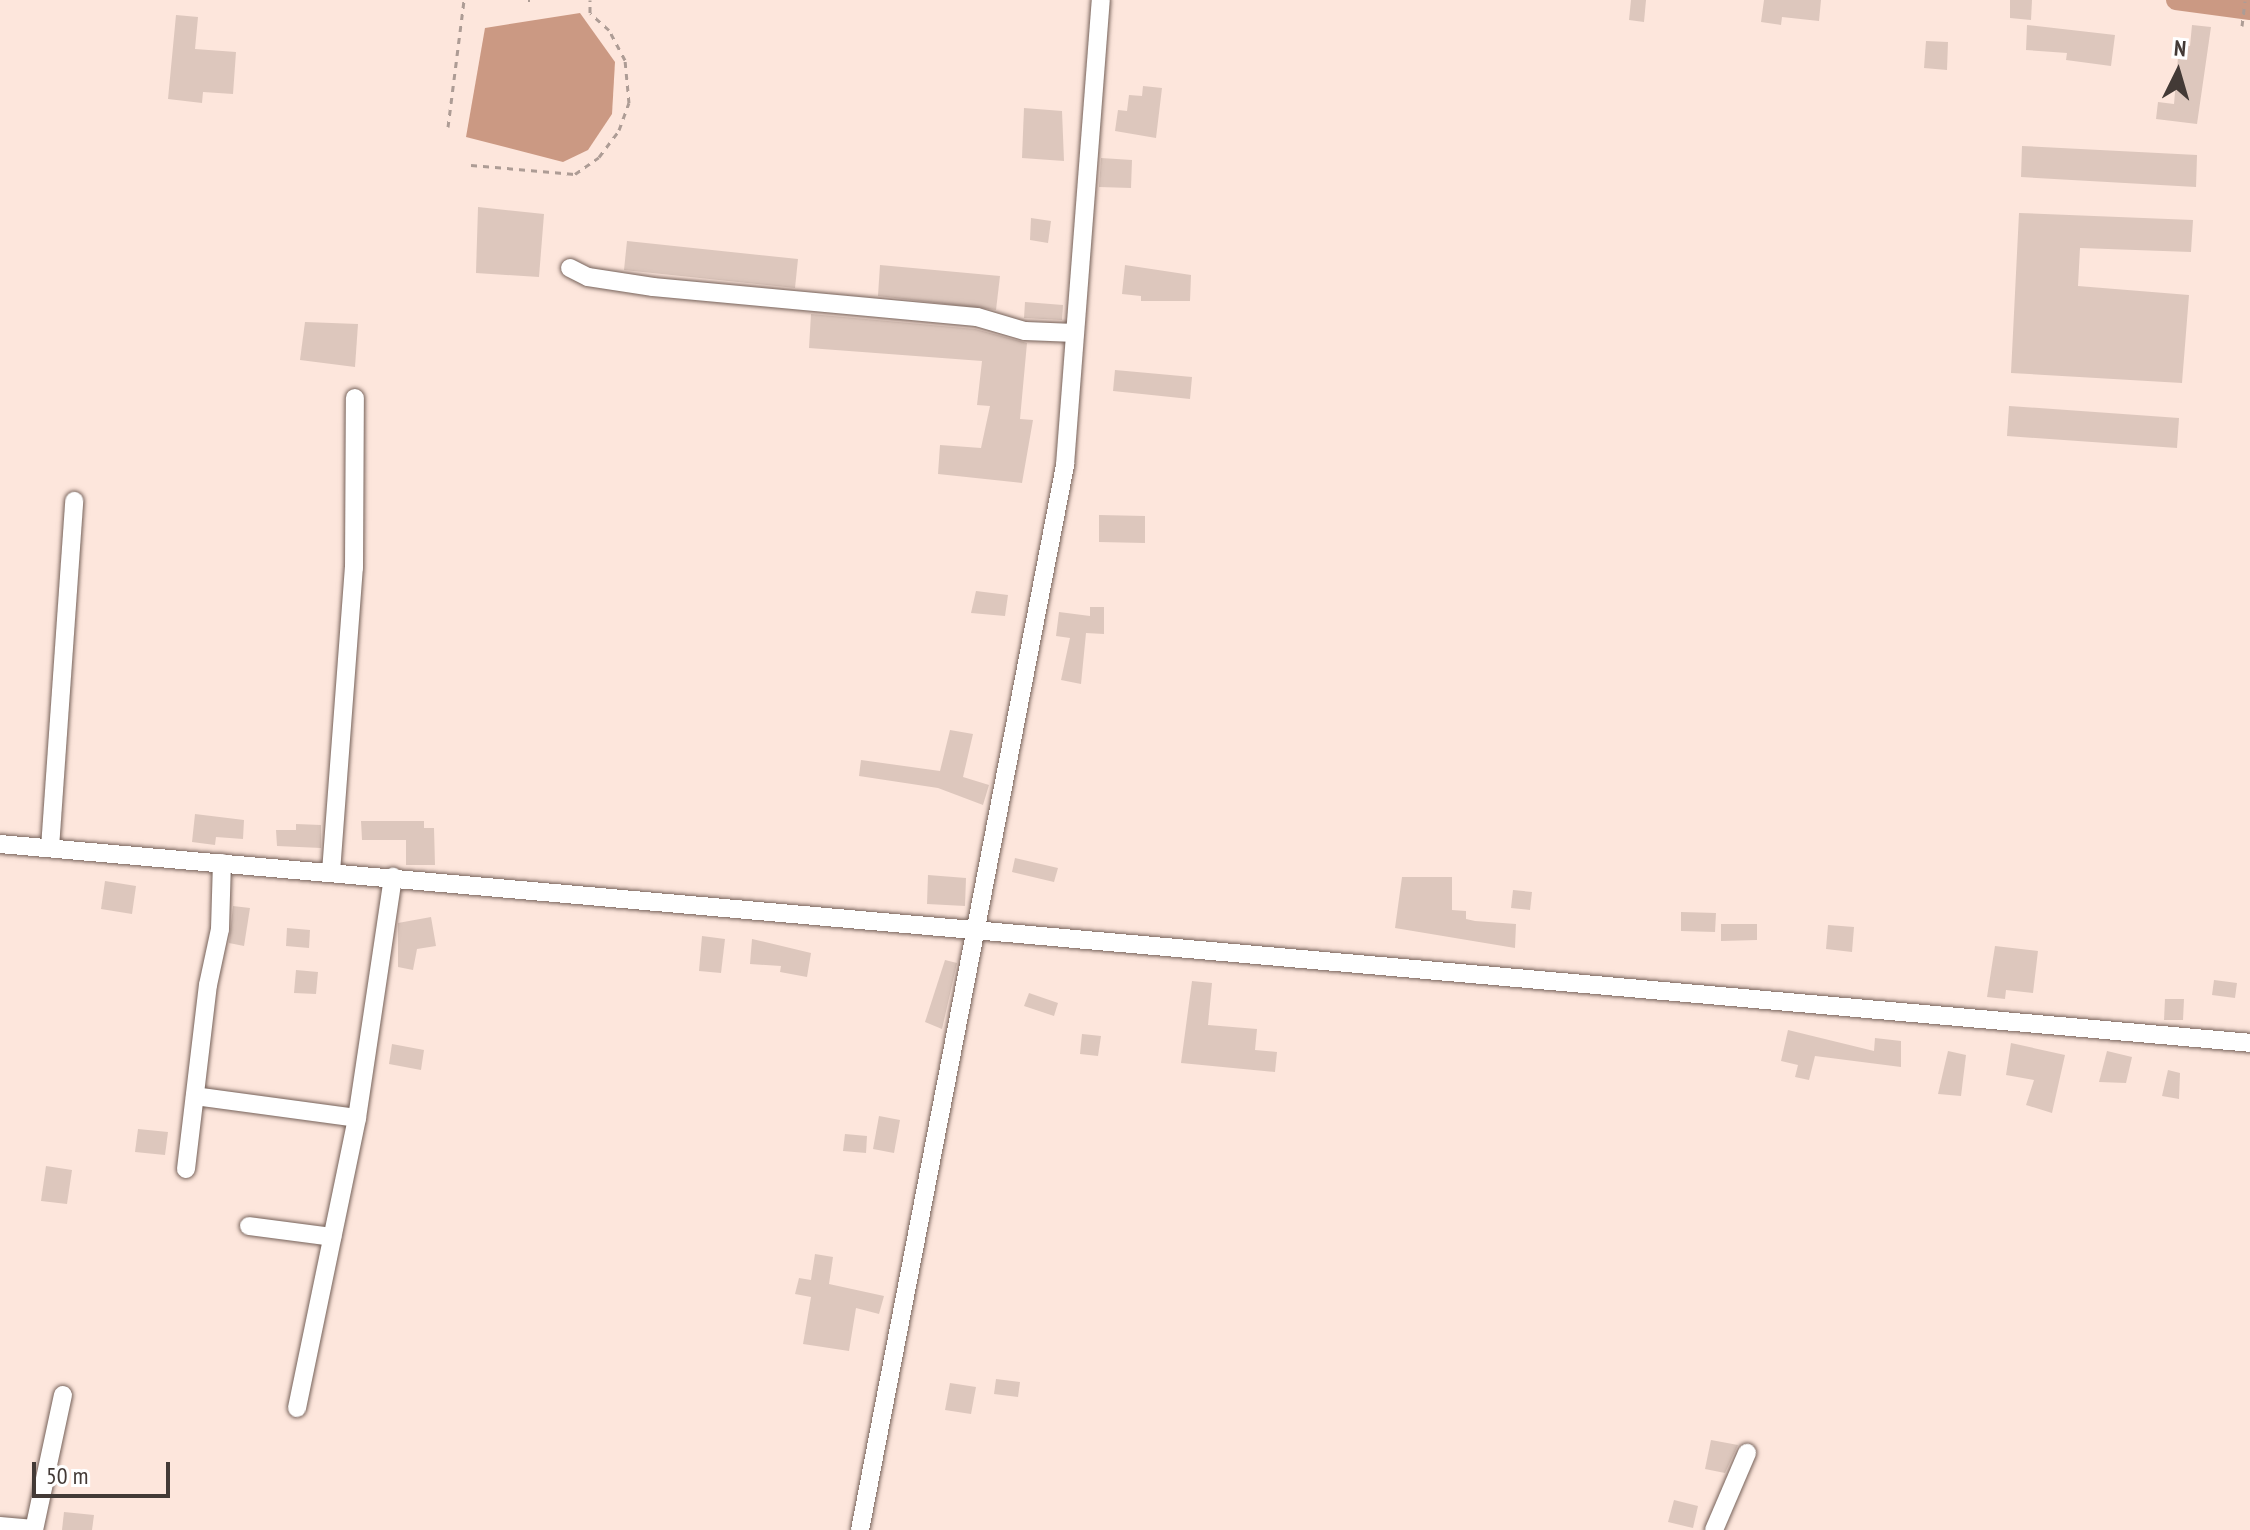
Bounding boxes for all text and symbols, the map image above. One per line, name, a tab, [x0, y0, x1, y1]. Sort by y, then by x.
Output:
north arrow	[2138, 32, 2218, 112]
text: N	[2173, 34, 2187, 63]
scale bar	[36, 1446, 174, 1496]
text: 50 m	[46, 1460, 88, 1491]

